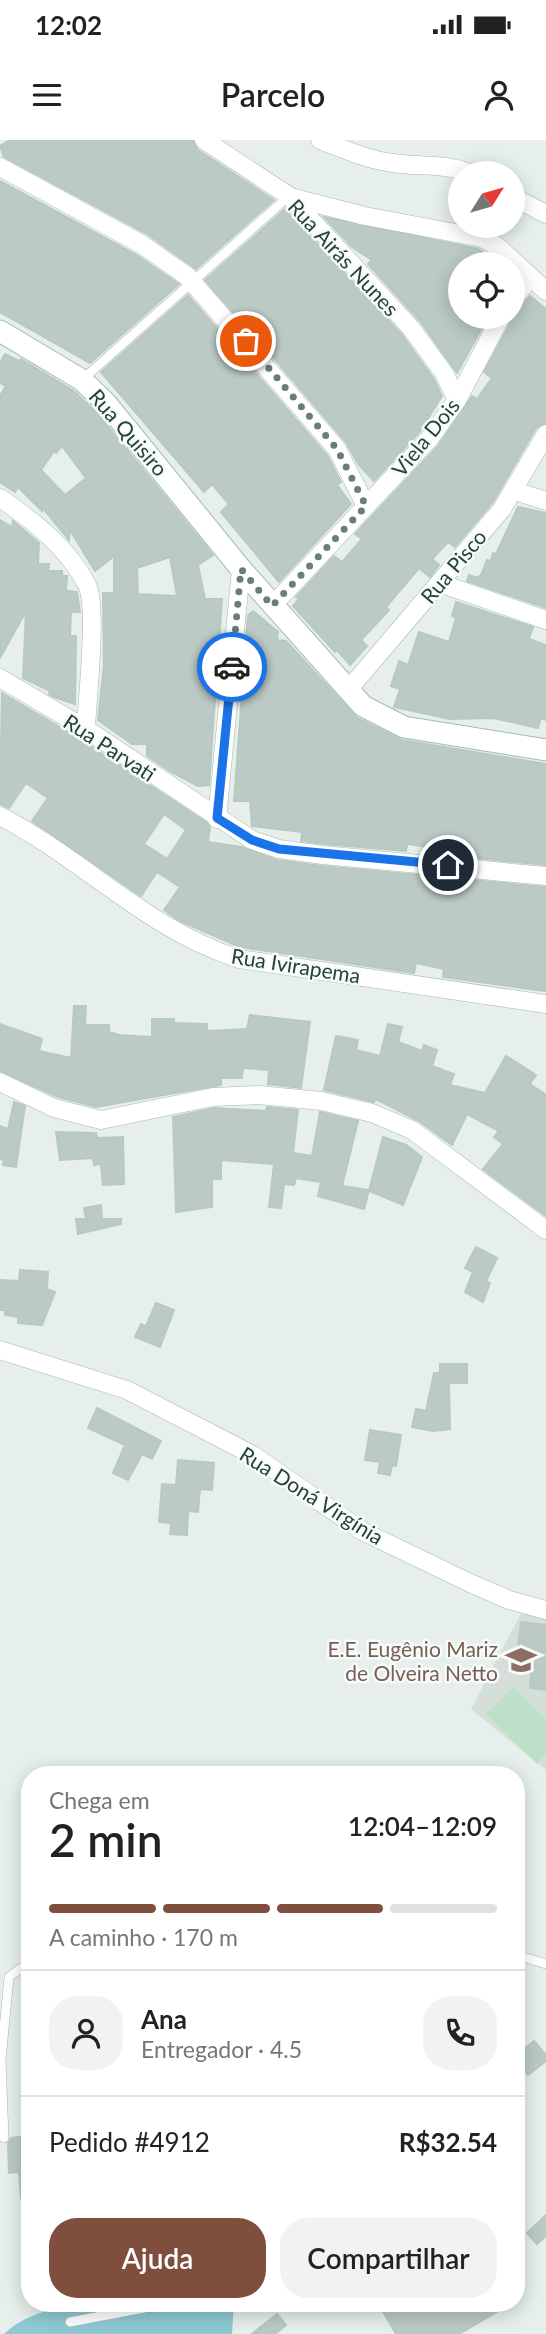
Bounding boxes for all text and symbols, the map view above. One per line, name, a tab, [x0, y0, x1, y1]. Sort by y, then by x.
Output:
text: 12:02	[35, 9, 102, 41]
text: Parcelo	[221, 75, 325, 114]
icon: menu	[28, 76, 66, 114]
icon: person	[480, 76, 518, 114]
north arrow	[448, 161, 525, 238]
map controls	[448, 161, 525, 329]
street label: Rua Airás Nunes	[284, 193, 404, 321]
button: locate	[448, 252, 525, 329]
pin	[216, 311, 276, 371]
icon: bag	[227, 322, 265, 360]
street label: Rua Quisiro	[84, 383, 174, 481]
street label: Viela Dois	[386, 393, 464, 481]
street label: Rua Pisco	[415, 524, 491, 608]
courier	[197, 632, 267, 702]
icon: car	[213, 648, 251, 686]
street label: Rua Parvati	[59, 708, 161, 786]
pin	[418, 835, 478, 895]
icon: home	[429, 846, 467, 884]
street label: Rua Ivirapema	[230, 942, 362, 988]
street label: Rua Doná Virgínia	[236, 1441, 388, 1549]
place label: E.E. Eugênio Mariz de Olveira Netto	[327, 1636, 498, 1685]
school or university icon: E.E. Eugênio Mariz de Olveira Netto	[504, 1643, 538, 1677]
text: Chega em	[49, 1786, 150, 1814]
text: 12:04–12:09	[348, 1810, 497, 1842]
text: 2 min	[49, 1812, 163, 1867]
text: A caminho · 170 m	[49, 1923, 238, 1951]
button: person	[49, 1996, 123, 2070]
button: phone	[423, 1996, 497, 2070]
text: Ana	[141, 2003, 187, 2035]
text: Entregador · 4.5	[141, 2035, 302, 2063]
text: Pedido #4912	[49, 2126, 210, 2158]
text: R$32.54	[399, 2126, 497, 2158]
button: Ajuda	[49, 2218, 266, 2298]
button: Compartilhar	[280, 2218, 497, 2298]

